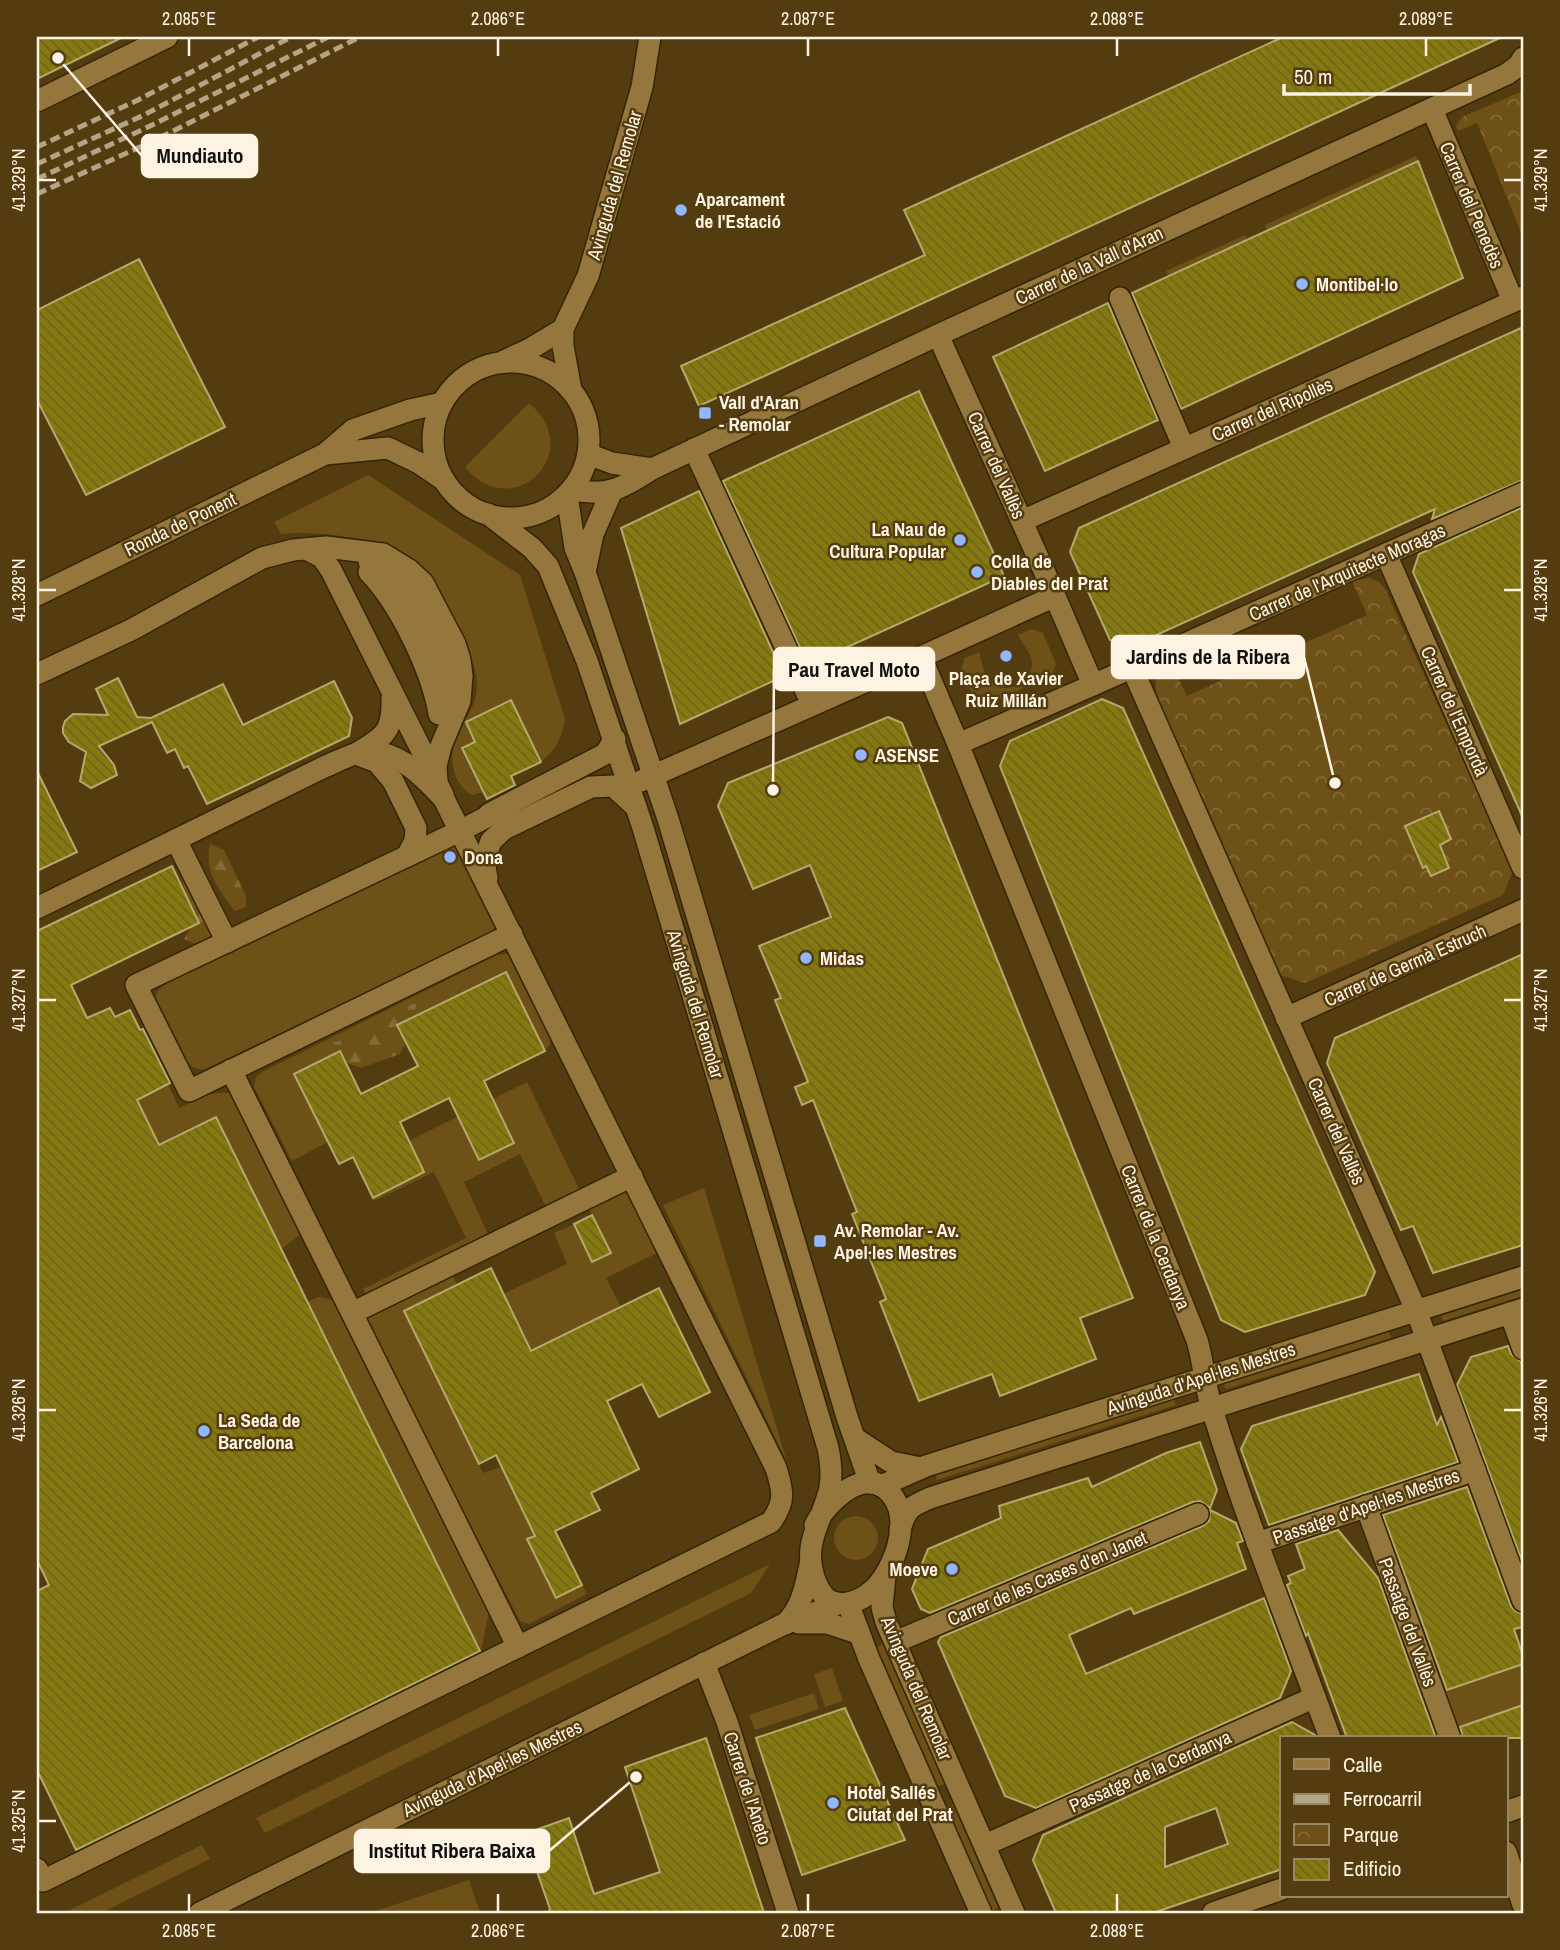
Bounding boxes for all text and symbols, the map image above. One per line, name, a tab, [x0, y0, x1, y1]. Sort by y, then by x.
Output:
text: 2.085°E	[162, 6, 216, 31]
text: 2.086°E	[471, 6, 525, 31]
text: 2.087°E	[781, 6, 835, 31]
text: 2.088°E	[1090, 6, 1144, 31]
text: 2.089°E	[1399, 6, 1453, 31]
scale bar	[1284, 52, 1469, 96]
text: 50 m	[1294, 62, 1332, 91]
street label: Avinguda del Remolar	[580, 107, 648, 264]
callout: Mundiauto	[142, 135, 257, 177]
street label: Carrer del Penedès	[1434, 138, 1510, 272]
text: Mundiauto	[156, 141, 244, 170]
text: 41.329°N	[6, 149, 31, 212]
text: 41.329°N	[1528, 149, 1553, 212]
place label: Aparcament de l'Estació	[695, 186, 785, 234]
marker: Aparcament de l'Estació	[673, 202, 689, 218]
street label: Carrer de la Vall d'Aran	[1011, 219, 1167, 311]
place label: Montibel·lo	[1316, 271, 1398, 297]
marker: Montibel·lo	[1294, 276, 1310, 292]
street label: Carrer del Ripollès	[1207, 371, 1337, 447]
place label: Vall d'Aran - Remolar	[719, 389, 799, 437]
marker: Vall d'Aran - Remolar	[697, 405, 713, 421]
street label: Carrer del Vallès	[962, 407, 1032, 523]
street label: Ronda de Ponent	[120, 485, 241, 562]
place label: La Nau de Cultura Popular	[829, 516, 946, 564]
street label: Carrer de l'Arquitecte Moragas	[1245, 517, 1450, 627]
marker: La Nau de Cultura Popular	[952, 532, 968, 548]
place label: Colla de Diables del Prat	[991, 548, 1108, 596]
text: 41.328°N	[6, 559, 31, 622]
text: 41.328°N	[1528, 559, 1553, 622]
marker: Colla de Diables del Prat	[969, 564, 985, 580]
callout: Jardins de la Ribera	[1112, 636, 1304, 678]
text: Jardins de la Ribera	[1126, 642, 1290, 671]
street label: Carrer de l'Empordà	[1415, 642, 1495, 780]
callout: Pau Travel Moto	[774, 648, 934, 690]
marker: Plaça de Xavier Ruiz Millán	[998, 648, 1014, 664]
text: Pau Travel Moto	[788, 655, 920, 684]
place label: Plaça de Xavier Ruiz Millán	[949, 665, 1063, 713]
place label: ASENSE	[875, 742, 939, 768]
marker: ASENSE	[853, 747, 869, 763]
place label: Dona	[464, 844, 503, 870]
marker: Dona	[442, 849, 458, 865]
street label: Carrer de Germà Estruch	[1320, 918, 1490, 1012]
street label: Avinguda del Remolar	[661, 926, 731, 1082]
place label: Midas	[820, 945, 864, 971]
marker: Midas	[798, 950, 814, 966]
text: 41.327°N	[6, 969, 31, 1032]
text: 41.327°N	[1528, 969, 1553, 1032]
street label: Carrer del Vallès	[1302, 1073, 1372, 1189]
street label: Carrer de la Cerdanya	[1115, 1161, 1197, 1314]
place label: Av. Remolar - Av. Apel·les Mestres	[834, 1217, 959, 1265]
marker: Av. Remolar - Av. Apel·les Mestres	[812, 1233, 828, 1249]
street label: Avinguda d'Apel·les Mestres	[1102, 1335, 1299, 1421]
text: 41.326°N	[6, 1379, 31, 1442]
text: 41.326°N	[1528, 1379, 1553, 1442]
place label: La Seda de Barcelona	[218, 1407, 301, 1455]
marker: La Seda de Barcelona	[196, 1423, 212, 1439]
street label: Passatge d'Apel·les Mestres	[1269, 1462, 1463, 1550]
street label: Carrer de les Cases d'en Janet	[943, 1524, 1151, 1632]
street label: Passatge del Vallès	[1373, 1554, 1443, 1690]
place label: Moeve	[890, 1556, 938, 1582]
marker: Moeve	[944, 1561, 960, 1577]
street label: Avinguda del Remolar	[875, 1611, 959, 1765]
street label: Avinguda d'Apel·les Mestres	[397, 1713, 586, 1823]
street label: Passatge de la Cerdanya	[1065, 1723, 1236, 1818]
street label: Carrer de l'Aneto	[718, 1728, 778, 1848]
legend	[1280, 1736, 1508, 1898]
text: Calle	[1343, 1750, 1382, 1779]
place label: Hotel Sallés Ciutat del Prat	[847, 1779, 953, 1827]
text: Ferrocarril	[1343, 1784, 1422, 1813]
text: 41.325°N	[6, 1790, 31, 1853]
marker: Hotel Sallés Ciutat del Prat	[825, 1795, 841, 1811]
text: Parque	[1343, 1820, 1399, 1849]
callout: Institut Ribera Baixa	[355, 1830, 549, 1872]
text: Institut Ribera Baixa	[369, 1836, 536, 1865]
text: Edificio	[1343, 1854, 1401, 1883]
text: 2.085°E	[162, 1918, 216, 1943]
text: 2.086°E	[471, 1918, 525, 1943]
text: 2.087°E	[781, 1918, 835, 1943]
text: 2.088°E	[1090, 1918, 1144, 1943]

